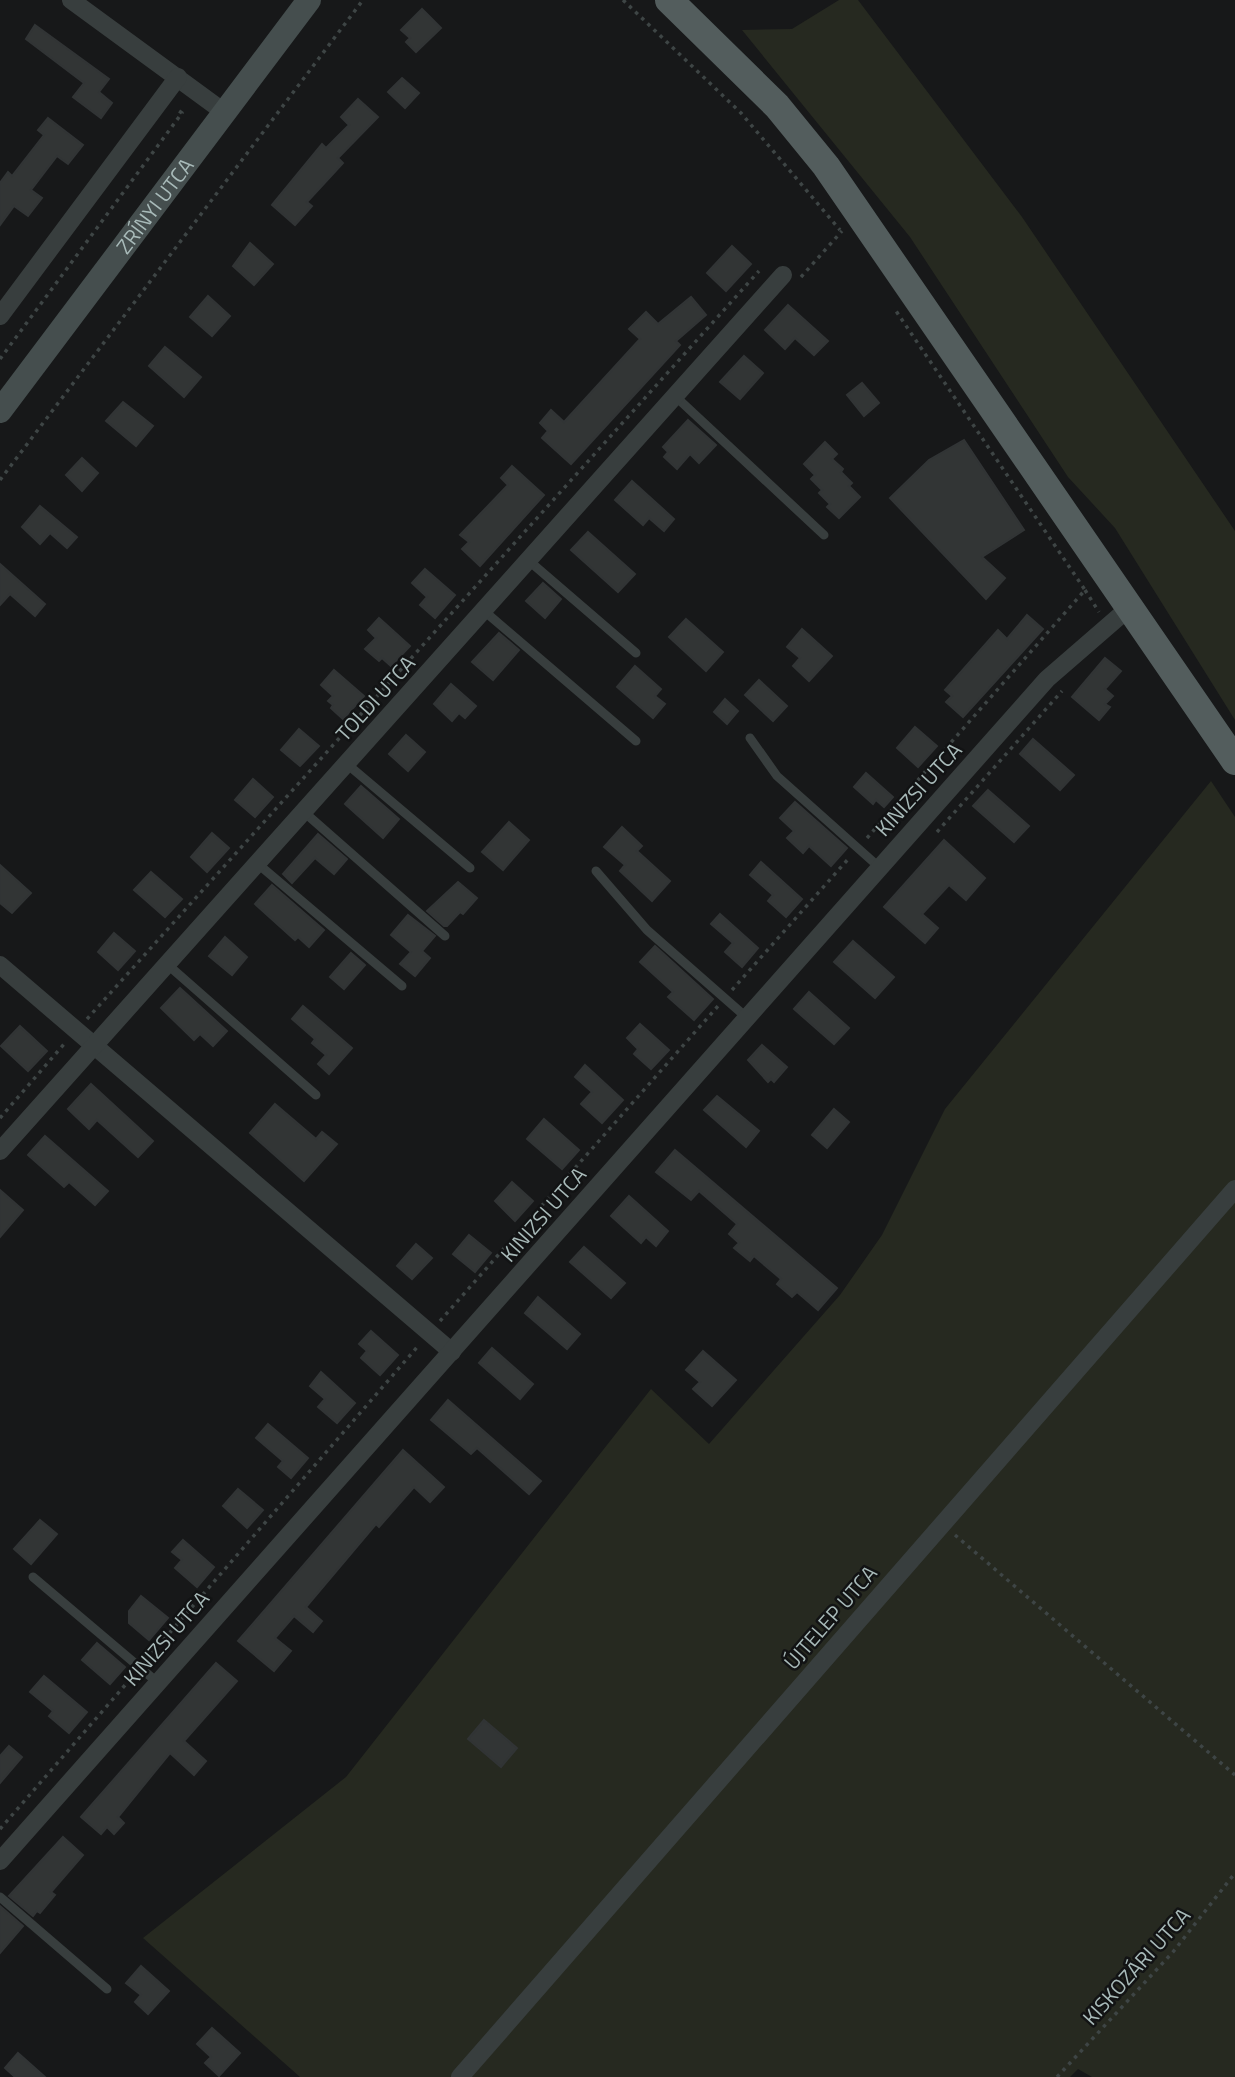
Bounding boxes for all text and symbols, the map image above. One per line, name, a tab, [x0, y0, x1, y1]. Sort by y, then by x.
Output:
street label: ZRÍNYI UTCA	[108, 150, 201, 260]
street label: TOLDI UTCA	[328, 648, 423, 748]
street label: KINIZSI UTCA	[867, 734, 969, 843]
street label: KINIZSI UTCA	[493, 1159, 594, 1269]
street label: ÚJTELEP UTCA	[776, 1558, 885, 1676]
street label: KINIZSI UTCA	[116, 1583, 217, 1693]
street label: KISKOZÁRI UTCA	[1074, 1900, 1198, 2032]

